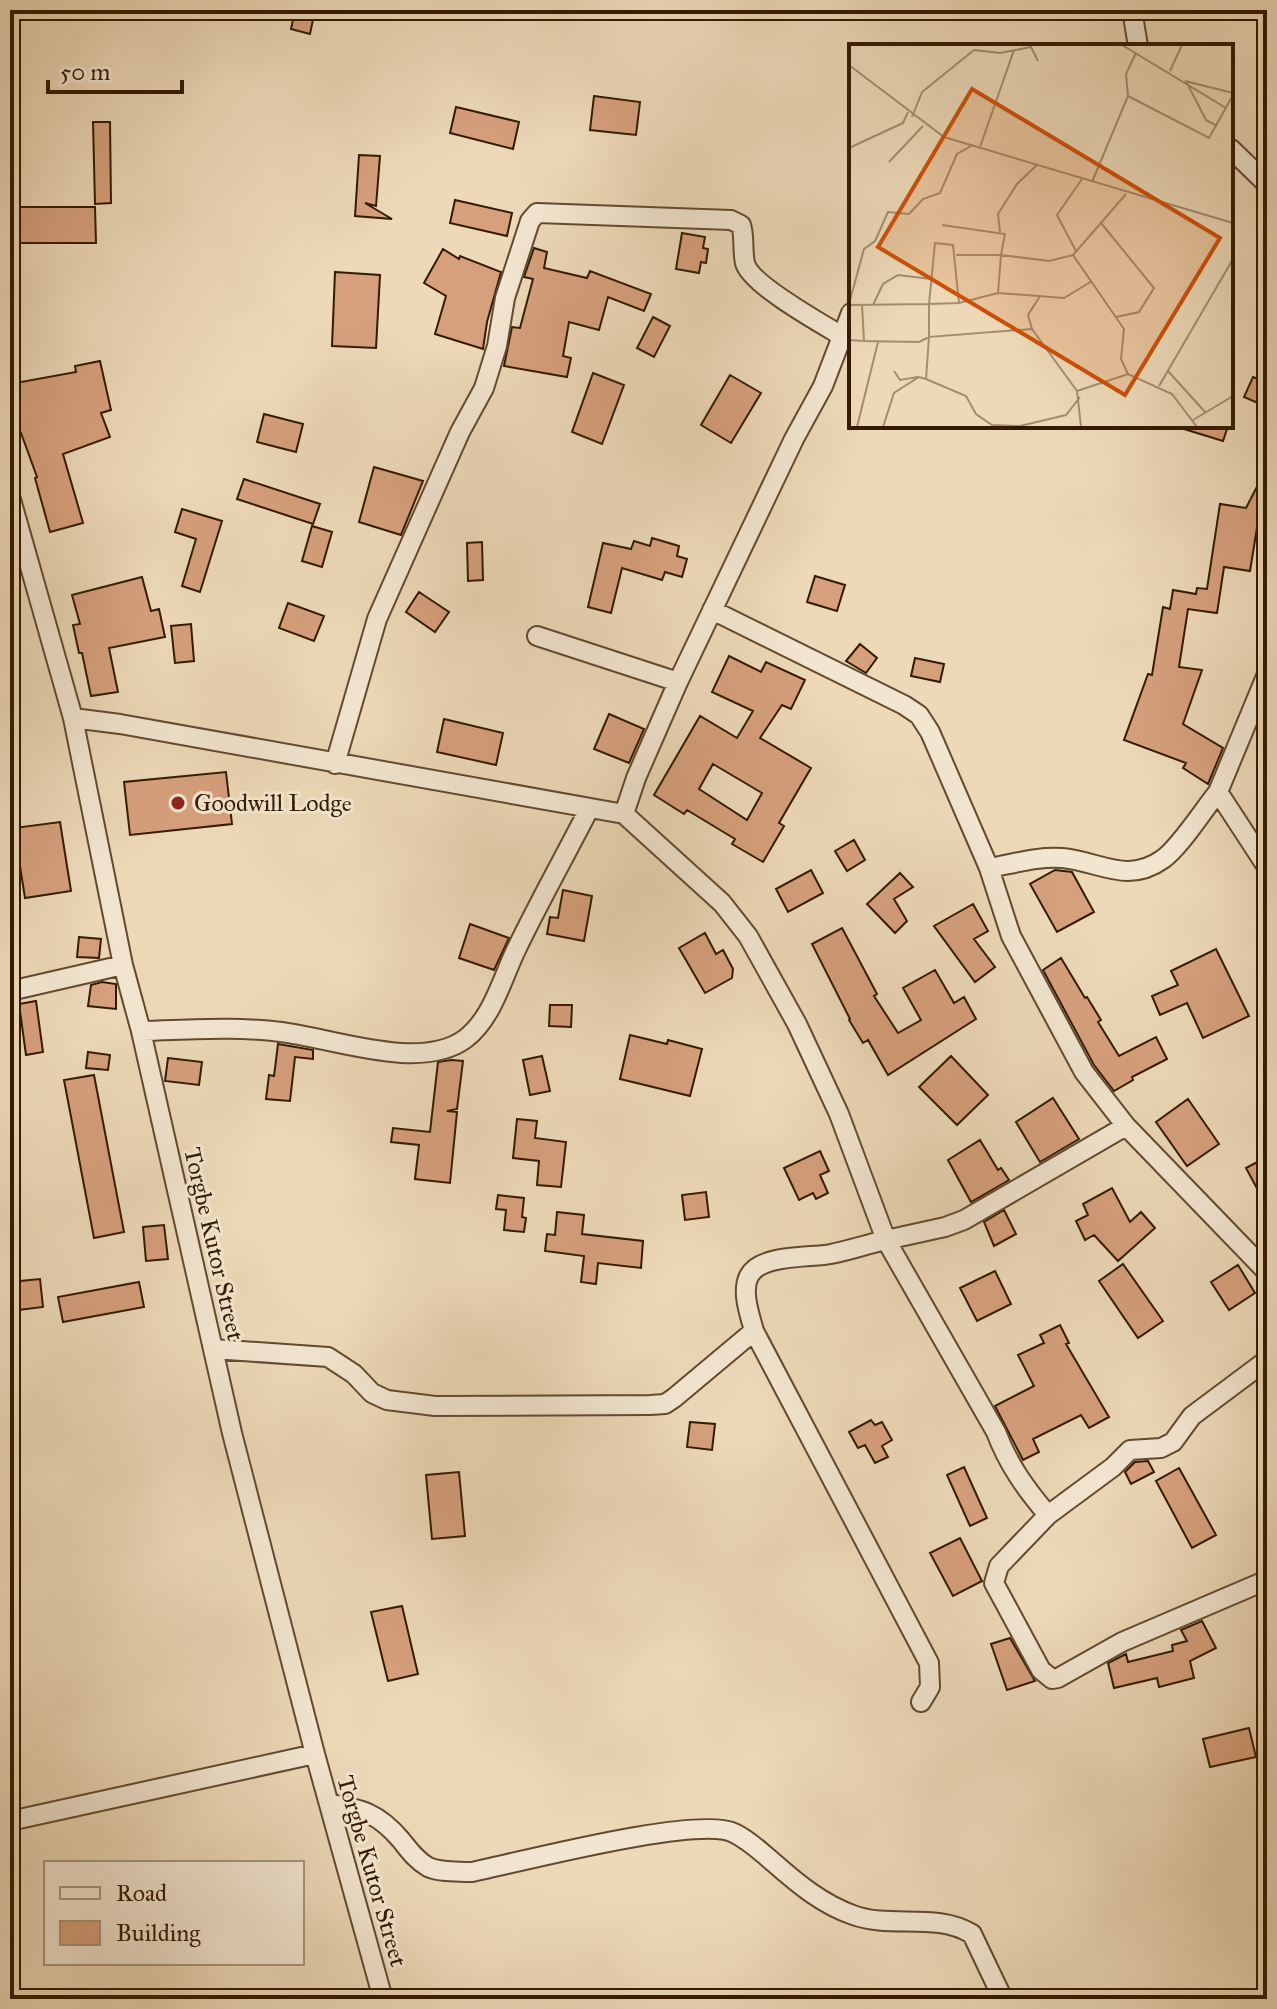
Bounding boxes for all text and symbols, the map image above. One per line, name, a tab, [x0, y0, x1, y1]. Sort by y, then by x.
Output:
scale bar	[48, 44, 182, 94]
inset map	[849, 44, 1233, 428]
text: 50 m	[60, 57, 110, 87]
place label: Goodwill Lodge	[194, 788, 352, 818]
marker: Goodwill Lodge	[169, 794, 187, 812]
street label: Torgbe Kutor Street	[177, 1144, 251, 1344]
street label: Torgbe Kutor Street	[330, 1772, 414, 1971]
legend	[44, 1861, 304, 1965]
text: Road	[116, 1878, 167, 1908]
text: Building	[116, 1918, 201, 1948]

